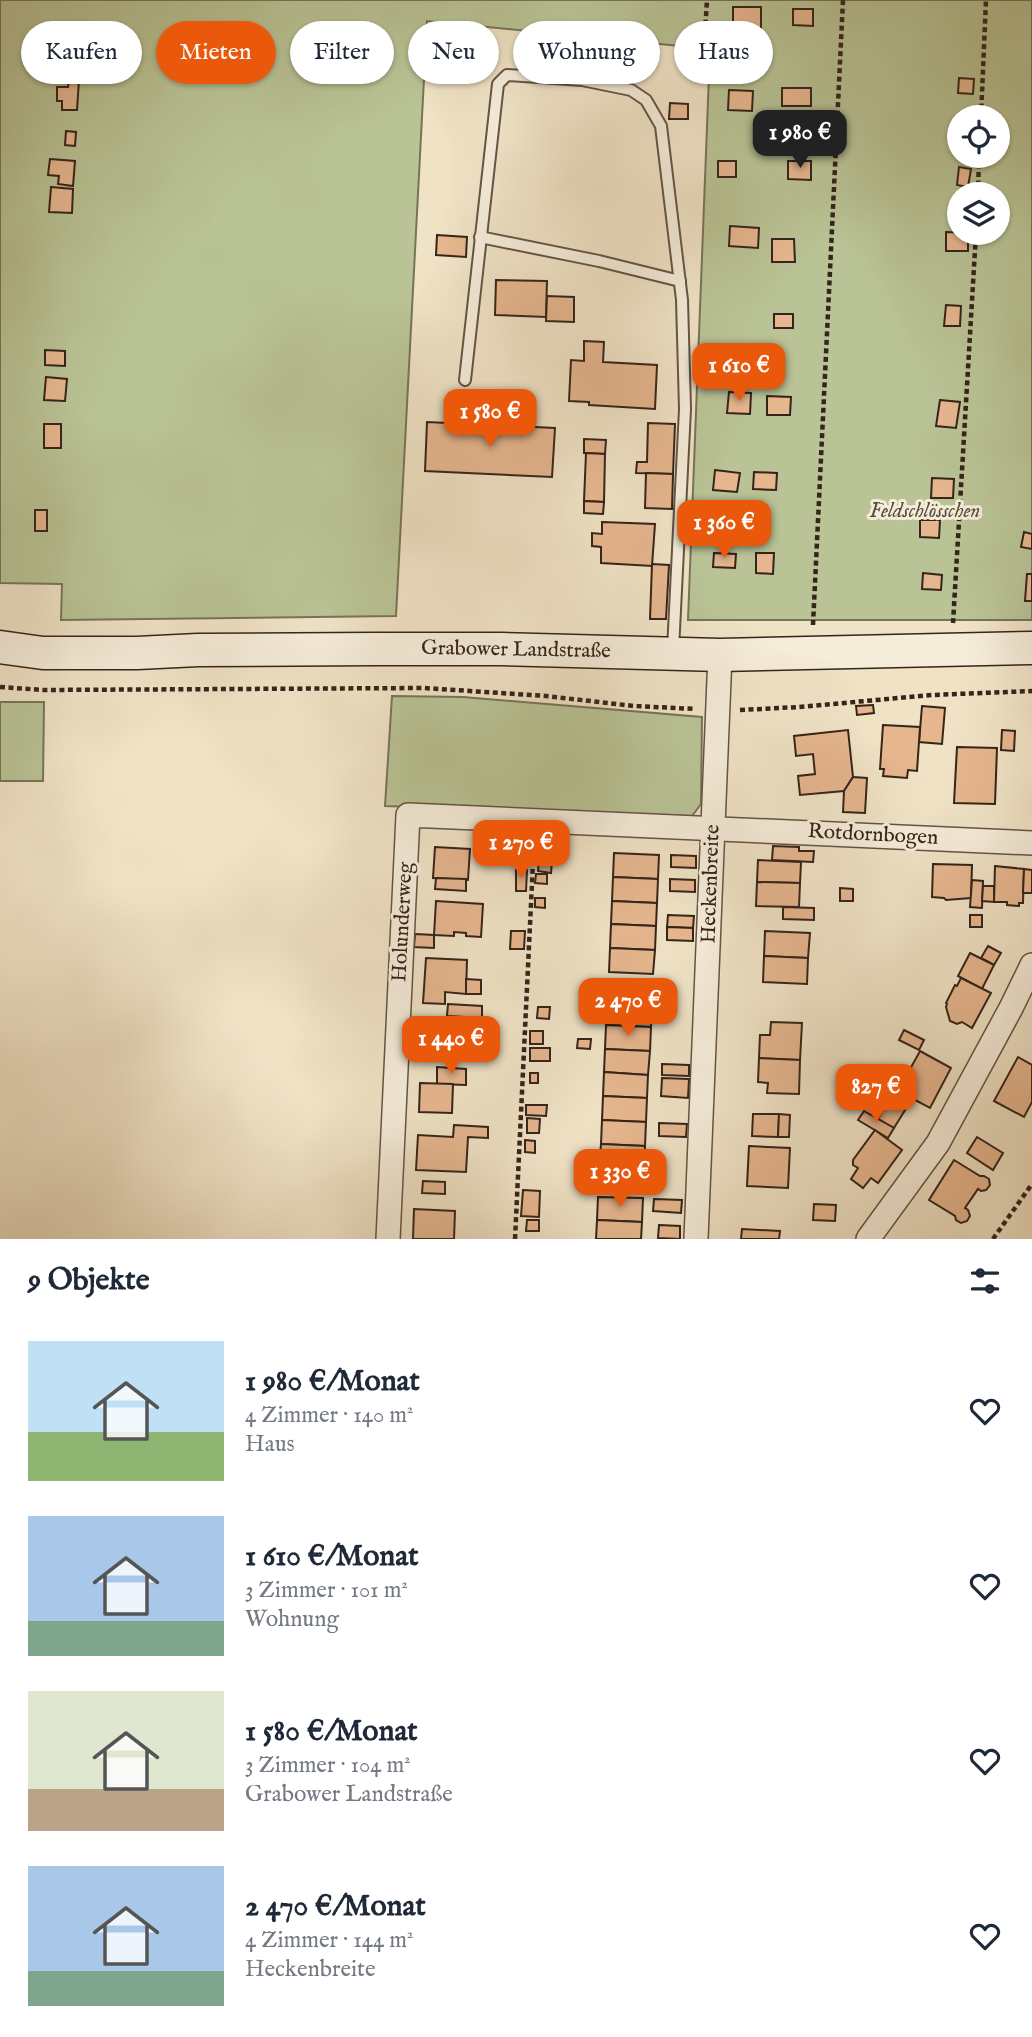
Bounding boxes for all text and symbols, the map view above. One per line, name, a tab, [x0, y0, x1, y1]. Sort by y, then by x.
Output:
chip: Kaufen	[21, 21, 142, 84]
chip: Mieten	[156, 21, 276, 84]
chip: Filter	[290, 21, 394, 84]
chip: Neu	[408, 21, 499, 84]
chip: Wohnung	[513, 21, 660, 84]
chip: Haus	[674, 21, 773, 84]
map controls	[947, 105, 1010, 245]
button: locate	[947, 105, 1010, 168]
pin: 1 980 €	[735, 110, 865, 170]
text: 1 980 €	[769, 118, 831, 147]
button: layers	[947, 182, 1010, 245]
pin: 1 610 €	[674, 344, 804, 403]
text: 1 610 €	[708, 351, 770, 380]
pin: 1 580 €	[425, 390, 555, 449]
text: 1 580 €	[460, 397, 520, 426]
park label: Feldschlösschen	[870, 498, 980, 525]
pin: 1 360 €	[659, 500, 789, 560]
text: 1 360 €	[693, 508, 755, 537]
street label: Grabower Landstraße	[421, 635, 611, 665]
street label: Rotdornbogen	[807, 818, 939, 852]
pin: 1 270 €	[456, 820, 586, 880]
street label: Heckenbreite	[695, 824, 727, 944]
text: 1 270 €	[489, 828, 553, 857]
street label: Holunderweg	[386, 861, 420, 983]
pin: 2 470 €	[563, 978, 693, 1038]
text: 2 470 €	[595, 986, 661, 1015]
pin: 1 440 €	[386, 1016, 516, 1076]
text: 1 440 €	[418, 1024, 484, 1053]
pin: 827 €	[827, 1064, 925, 1124]
text: 827 €	[852, 1072, 900, 1101]
pin: 1 330 €	[555, 1150, 685, 1209]
text: 1 330 €	[590, 1157, 650, 1186]
text: 9 Objekte	[28, 1262, 149, 1300]
icon: filters	[966, 1262, 1004, 1300]
text: 1 980 €/Monat	[245, 1363, 420, 1401]
icon: home	[84, 1369, 168, 1453]
icon: heart	[966, 1392, 1004, 1430]
text: 4 Zimmer · 140 m²	[245, 1401, 414, 1430]
text: Haus	[245, 1430, 295, 1459]
text: 1 610 €/Monat	[245, 1538, 419, 1576]
icon: home	[84, 1544, 168, 1628]
icon: heart	[966, 1567, 1004, 1605]
text: 3 Zimmer · 101 m²	[245, 1576, 408, 1605]
text: Wohnung	[245, 1605, 339, 1634]
text: 1 580 €/Monat	[245, 1713, 418, 1751]
icon: home	[84, 1719, 168, 1803]
icon: heart	[966, 1742, 1004, 1780]
text: 3 Zimmer · 104 m²	[245, 1751, 411, 1780]
text: Grabower Landstraße	[245, 1780, 453, 1809]
text: 2 470 €/Monat	[245, 1888, 426, 1926]
icon: home	[84, 1894, 168, 1978]
icon: heart	[966, 1917, 1004, 1955]
text: 4 Zimmer · 144 m²	[245, 1926, 413, 1955]
text: Heckenbreite	[245, 1955, 376, 1984]

